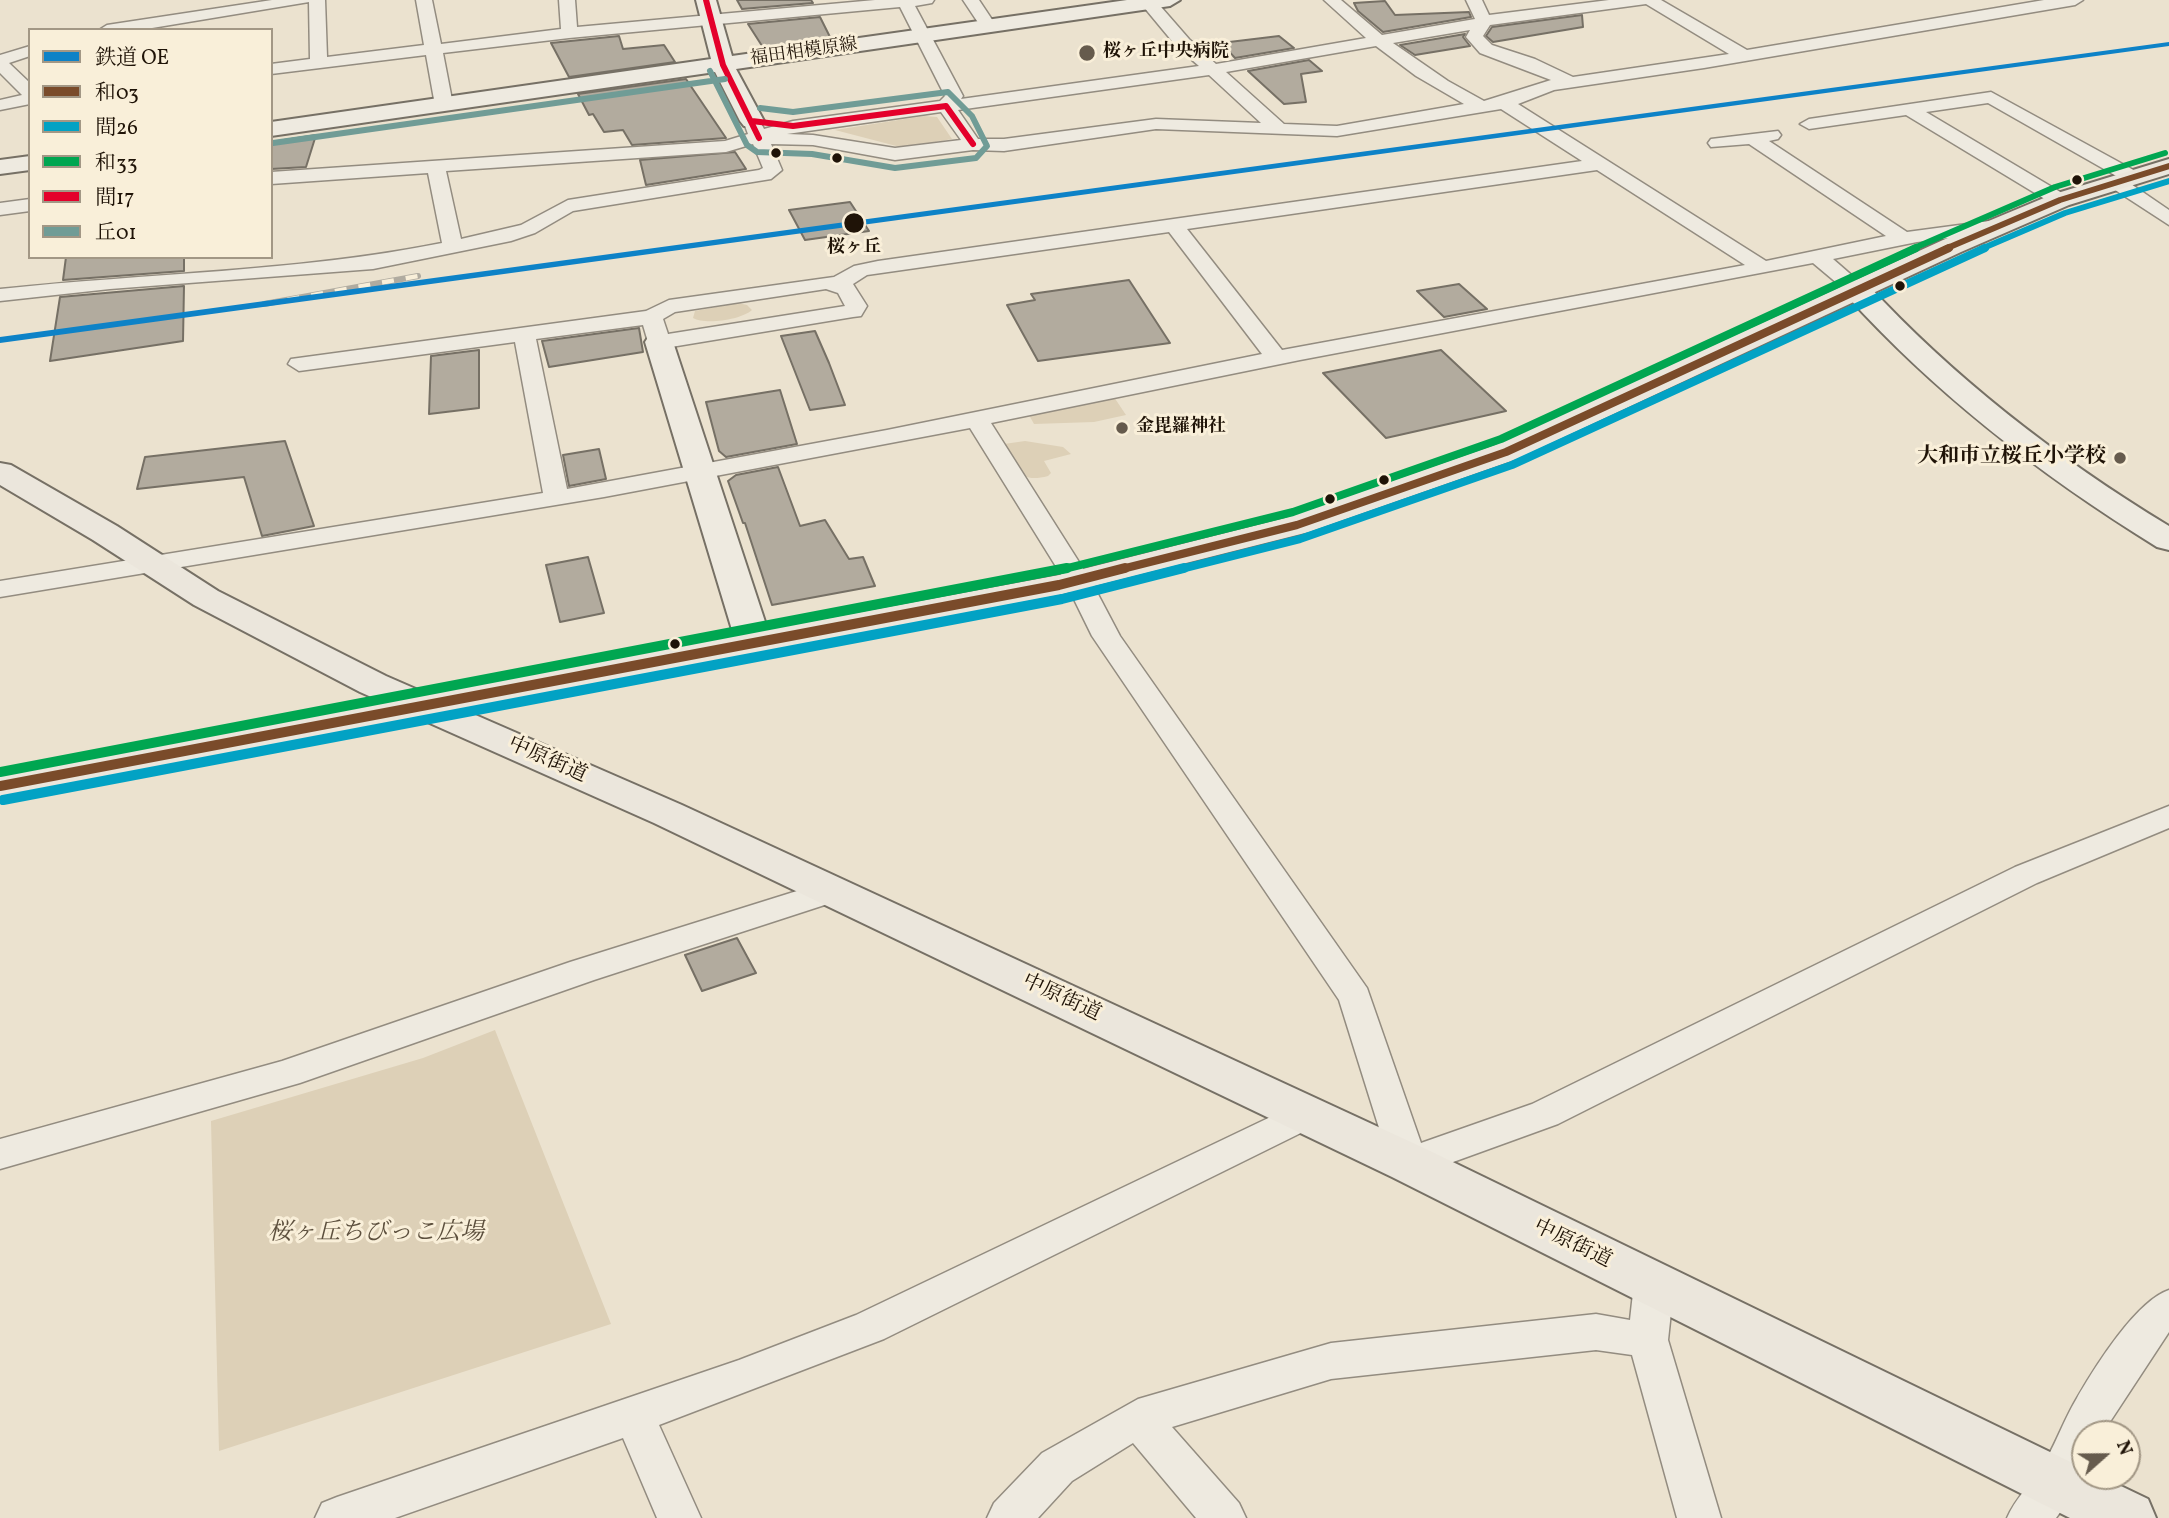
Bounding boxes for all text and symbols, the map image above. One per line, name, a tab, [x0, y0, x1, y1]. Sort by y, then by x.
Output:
legend	[28, 28, 273, 259]
street label: 福田相模原線	[749, 35, 859, 71]
place label: 桜ヶ丘中央病院	[1103, 42, 1229, 64]
marker: 桜ヶ丘中央病院	[1077, 43, 1097, 63]
text: 鉄道 OE	[95, 44, 169, 73]
text: 和03	[95, 79, 139, 108]
text: 間26	[95, 114, 138, 143]
unlabelled marker	[769, 146, 783, 160]
text: 和33	[95, 149, 137, 178]
unlabelled marker	[830, 151, 844, 165]
unlabelled marker	[2070, 173, 2084, 187]
text: 間17	[95, 184, 134, 213]
marker: 桜ヶ丘	[842, 211, 866, 235]
text: 丘01	[95, 219, 137, 248]
place label: 桜ヶ丘	[827, 238, 881, 260]
unlabelled marker	[1893, 279, 1907, 293]
place label: 金毘羅神社	[1136, 417, 1226, 439]
marker: 金毘羅神社	[1114, 420, 1130, 436]
place label: 大和市立桜丘小学校	[1917, 445, 2106, 471]
marker: 大和市立桜丘小学校	[2112, 450, 2128, 466]
unlabelled marker	[1377, 473, 1391, 487]
unlabelled marker	[1323, 492, 1337, 506]
unlabelled marker	[668, 637, 682, 651]
street label: 中原街道	[504, 732, 590, 790]
street label: 中原街道	[1018, 970, 1104, 1028]
street label: 中原街道	[1529, 1215, 1615, 1275]
park label: 桜ヶ丘ちびっこ広場	[268, 1221, 484, 1249]
north arrow	[2071, 1420, 2141, 1490]
text: N	[2109, 1437, 2138, 1459]

